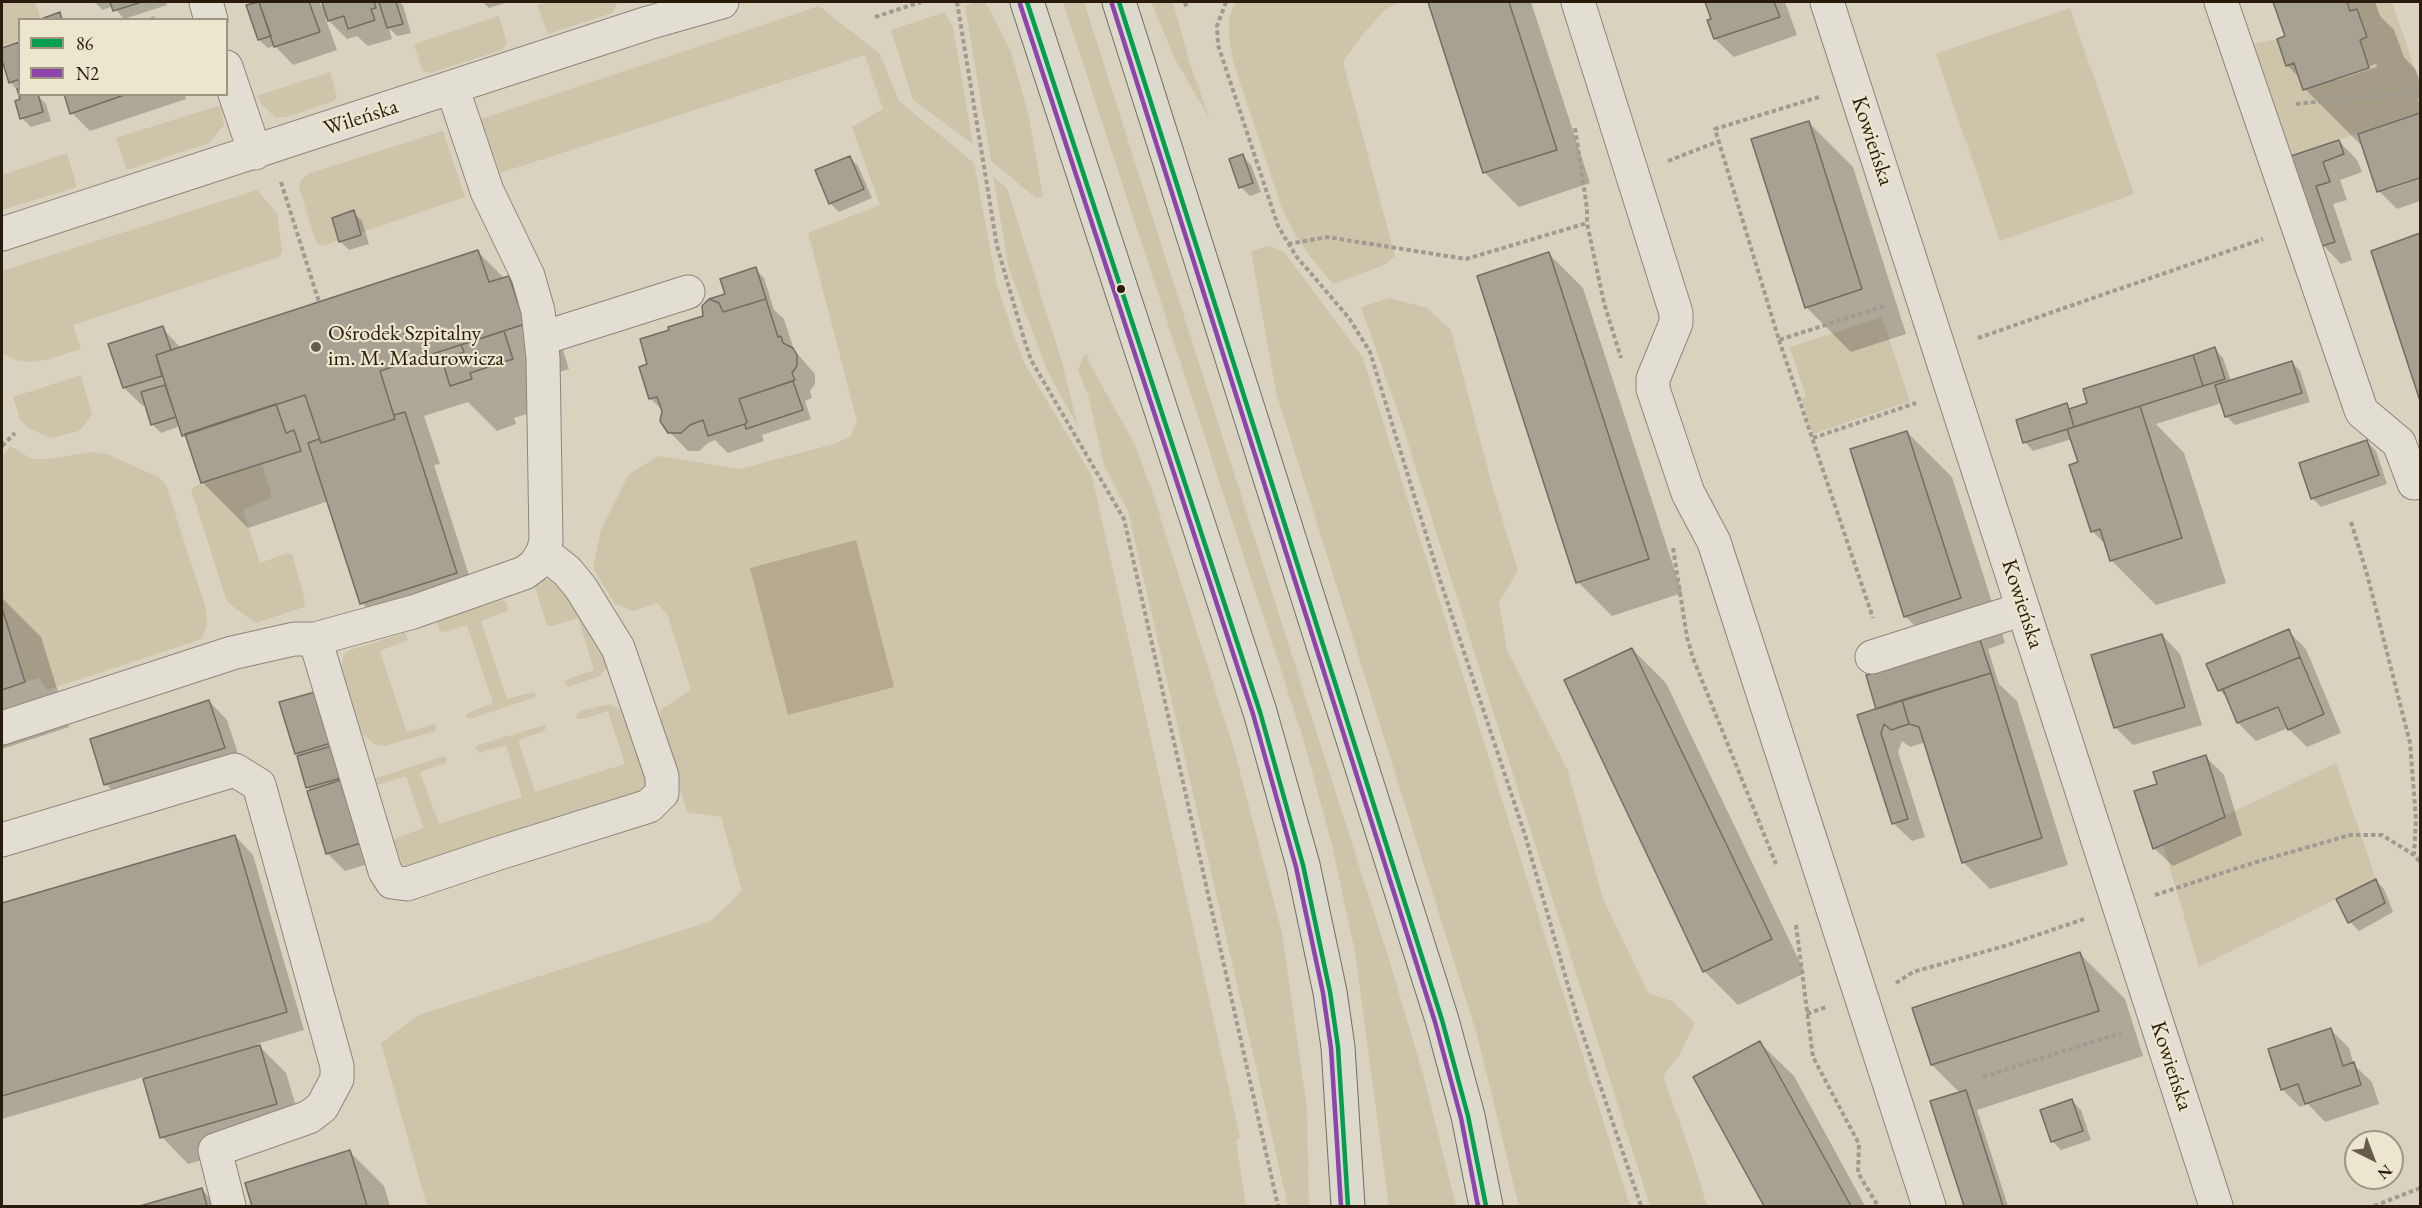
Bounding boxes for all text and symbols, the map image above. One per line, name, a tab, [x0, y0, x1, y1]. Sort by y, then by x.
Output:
legend	[18, 18, 228, 96]
text: 86	[76, 32, 93, 55]
text: N2	[76, 62, 99, 85]
street label: Kowieńska	[1845, 93, 1899, 189]
street label: Wileńska	[320, 94, 402, 142]
unlabelled marker	[1115, 283, 1127, 295]
place label: Ośrodek Szpitalny im. M. Madurowicza	[328, 321, 504, 372]
marker: Ośrodek Szpitalny im. M. Madurowicza	[309, 340, 323, 354]
street label: Kowieńska	[1995, 556, 2049, 652]
street label: Kowieńska	[2144, 1018, 2198, 1114]
north arrow	[2344, 1130, 2404, 1190]
text: N	[2373, 1160, 2397, 1184]

